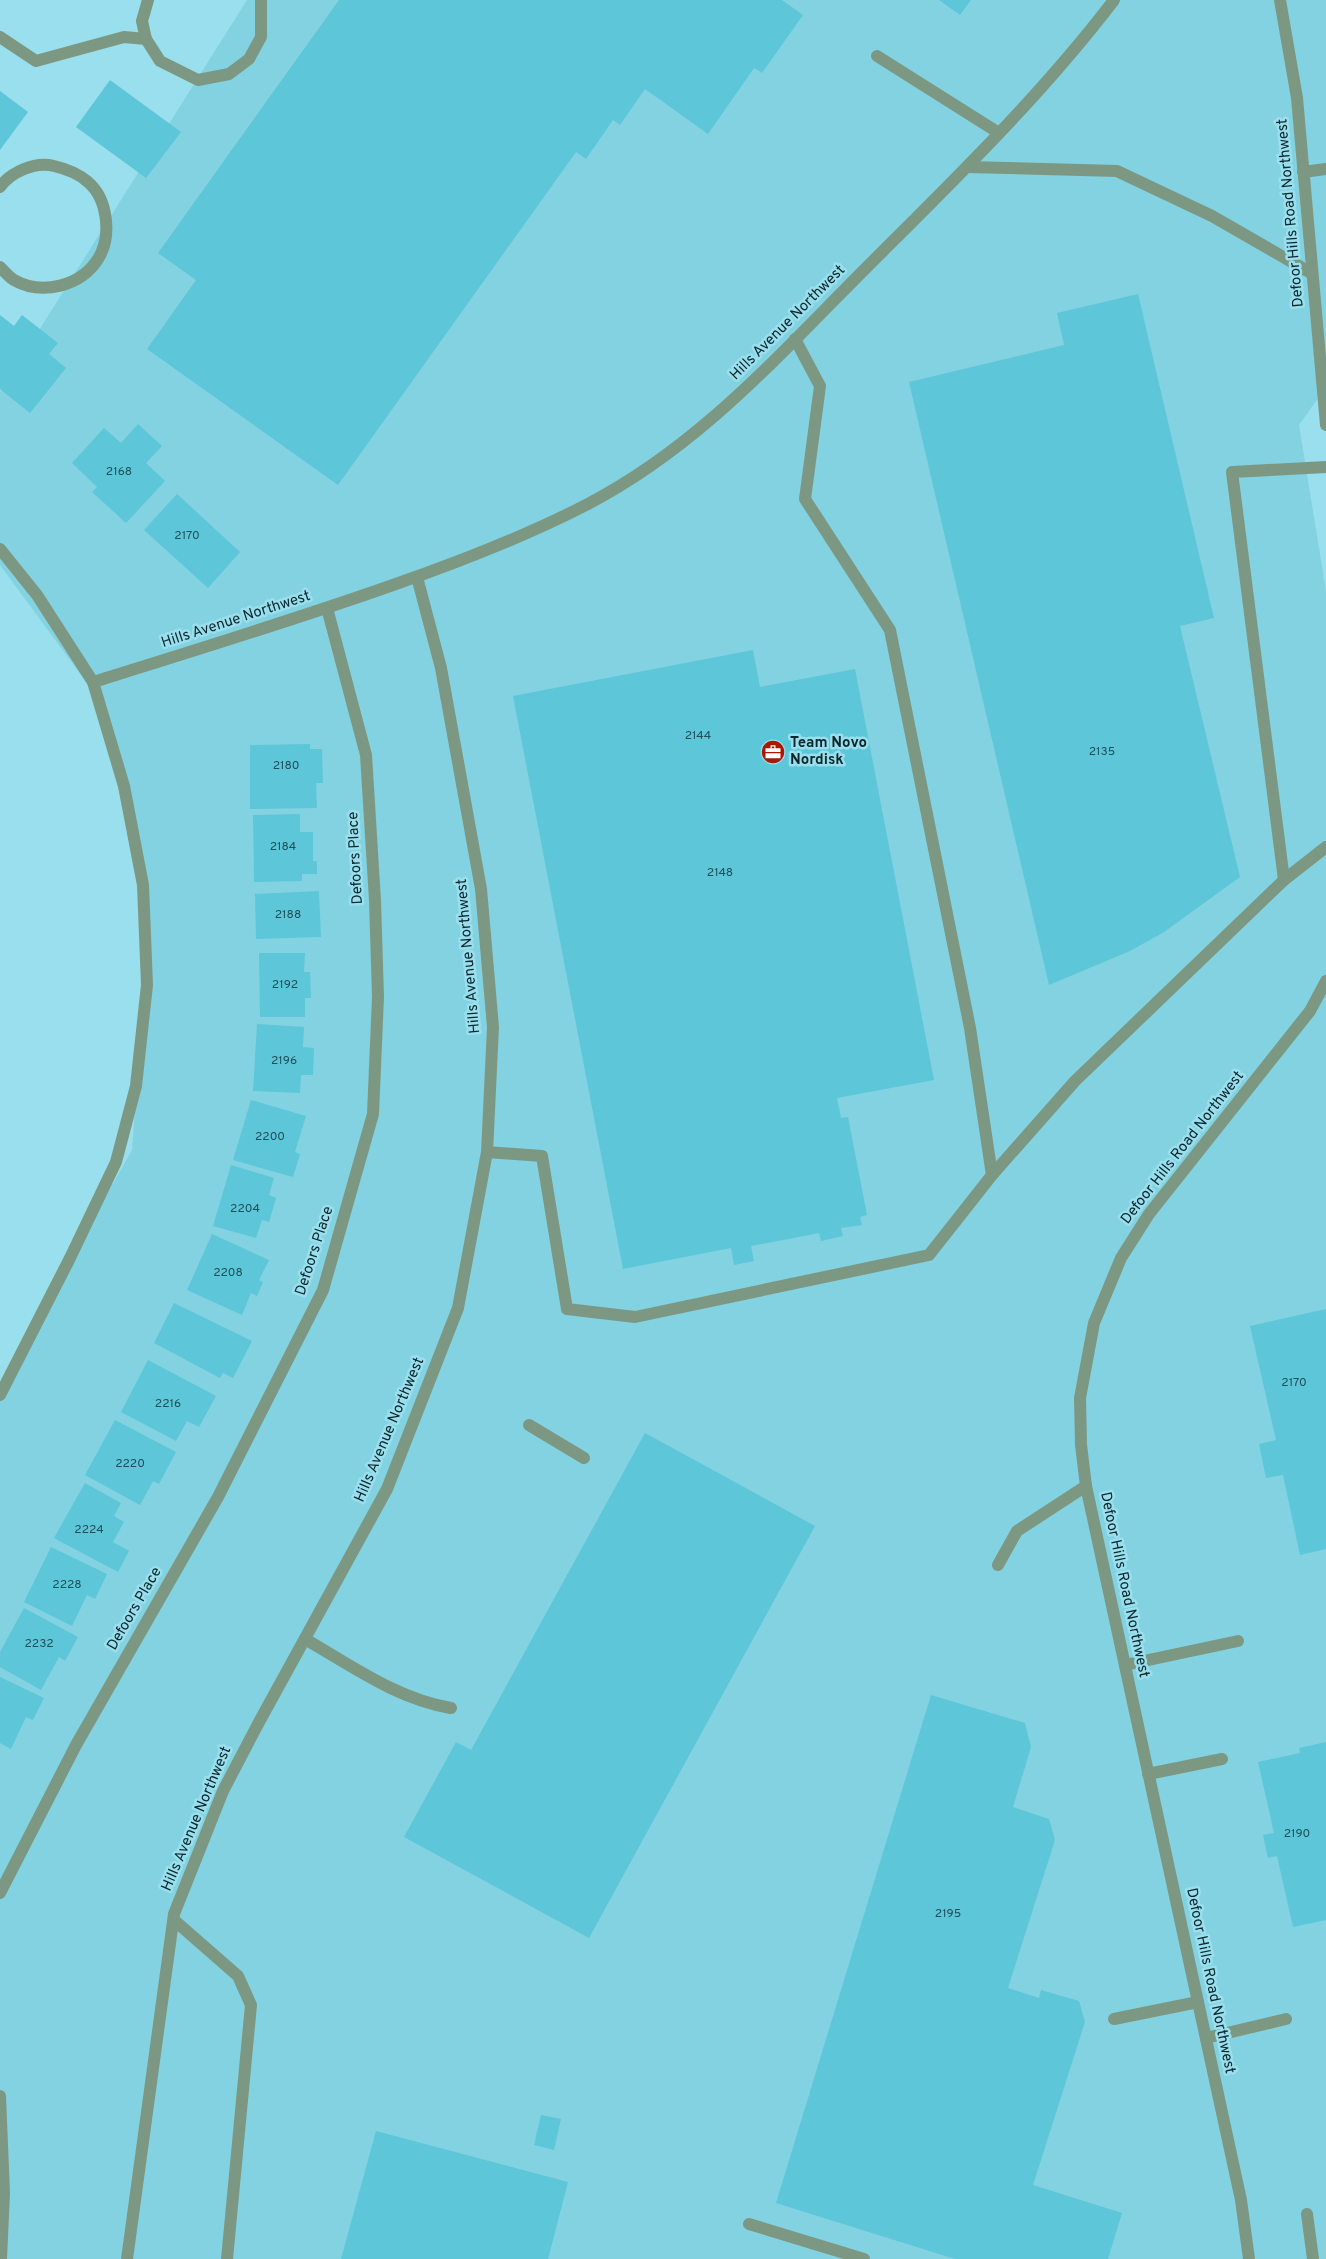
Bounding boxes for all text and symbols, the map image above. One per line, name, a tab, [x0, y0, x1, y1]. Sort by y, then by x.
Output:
street label: Defoor Hills Road Northwest	[1273, 118, 1309, 308]
street label: Hills Avenue Northwest	[726, 261, 850, 385]
house number: 2168	[106, 464, 132, 480]
house number: 2170	[174, 528, 200, 544]
street label: Hills Avenue Northwest	[159, 587, 313, 653]
house number: 2144	[685, 728, 711, 744]
place label: Team Novo Nordisk	[790, 734, 867, 770]
office icon: Team Novo Nordisk	[760, 739, 786, 765]
house number: 2135	[1089, 744, 1115, 760]
house number: 2180	[273, 758, 299, 774]
street label: Defoors Place	[344, 811, 368, 905]
house number: 2184	[270, 839, 296, 855]
house number: 2148	[707, 865, 733, 881]
street label: Hills Avenue Northwest	[453, 878, 485, 1034]
house number: 2188	[275, 907, 301, 923]
house number: 2192	[272, 977, 298, 993]
house number: 2196	[271, 1053, 297, 1069]
street label: Defoor Hills Road Northwest	[1117, 1068, 1249, 1228]
house number: 2200	[255, 1129, 285, 1145]
house number: 2204	[230, 1201, 260, 1217]
street label: Defoors Place	[292, 1204, 338, 1298]
house number: 2208	[213, 1265, 243, 1281]
street label: Hills Avenue Northwest	[351, 1355, 429, 1505]
house number: 2170	[1281, 1375, 1307, 1391]
house number: 2216	[155, 1396, 181, 1412]
house number: 2220	[115, 1456, 145, 1472]
street label: Defoor Hills Road Northwest	[1095, 1490, 1153, 1680]
house number: 2224	[74, 1522, 104, 1538]
street label: Defoors Place	[104, 1564, 166, 1654]
house number: 2228	[52, 1577, 82, 1593]
house number: 2232	[24, 1636, 54, 1652]
street label: Hills Avenue Northwest	[158, 1744, 236, 1894]
house number: 2190	[1284, 1826, 1310, 1842]
street label: Defoor Hills Road Northwest	[1181, 1886, 1239, 2076]
house number: 2195	[935, 1906, 961, 1922]

